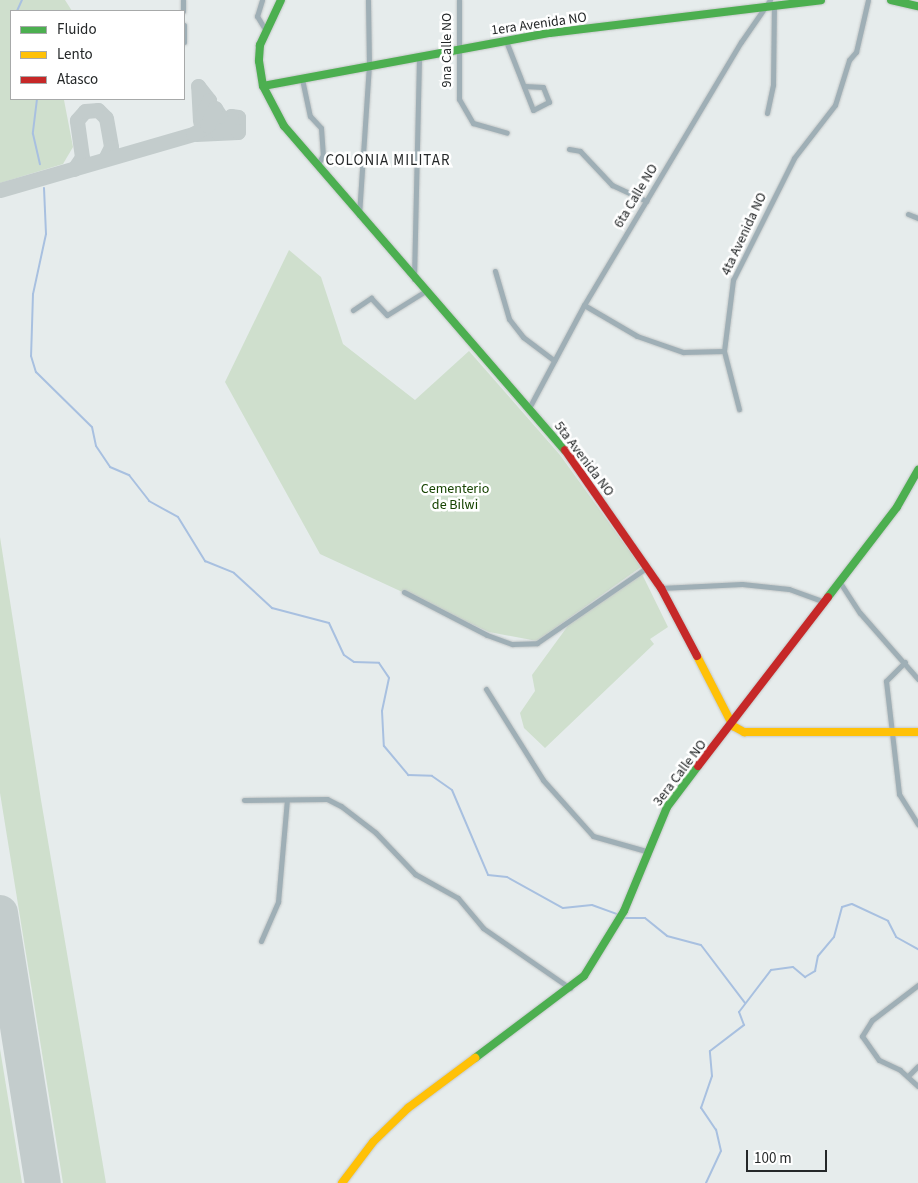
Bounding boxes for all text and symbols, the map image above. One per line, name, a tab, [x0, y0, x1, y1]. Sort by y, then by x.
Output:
street label: 1era Avenida NO	[490, 9, 588, 39]
legend	[10, 10, 185, 100]
street label: 9na Calle NO	[439, 13, 455, 87]
text: Fluido	[57, 19, 97, 40]
text: Lento	[57, 44, 93, 65]
text: Atasco	[57, 69, 98, 90]
district label: COLONIA MILITAR	[324, 152, 452, 170]
street label: 6ta Calle NO	[610, 161, 662, 231]
street label: 4ta Avenida NO	[718, 190, 770, 278]
street label: 5ta Avenida NO	[550, 418, 618, 500]
park label: Cementerio de Bilwi	[421, 481, 489, 514]
street label: 3era Calle NO	[650, 737, 710, 809]
scale bar	[748, 1140, 829, 1172]
text: 100 m	[754, 1148, 792, 1169]

